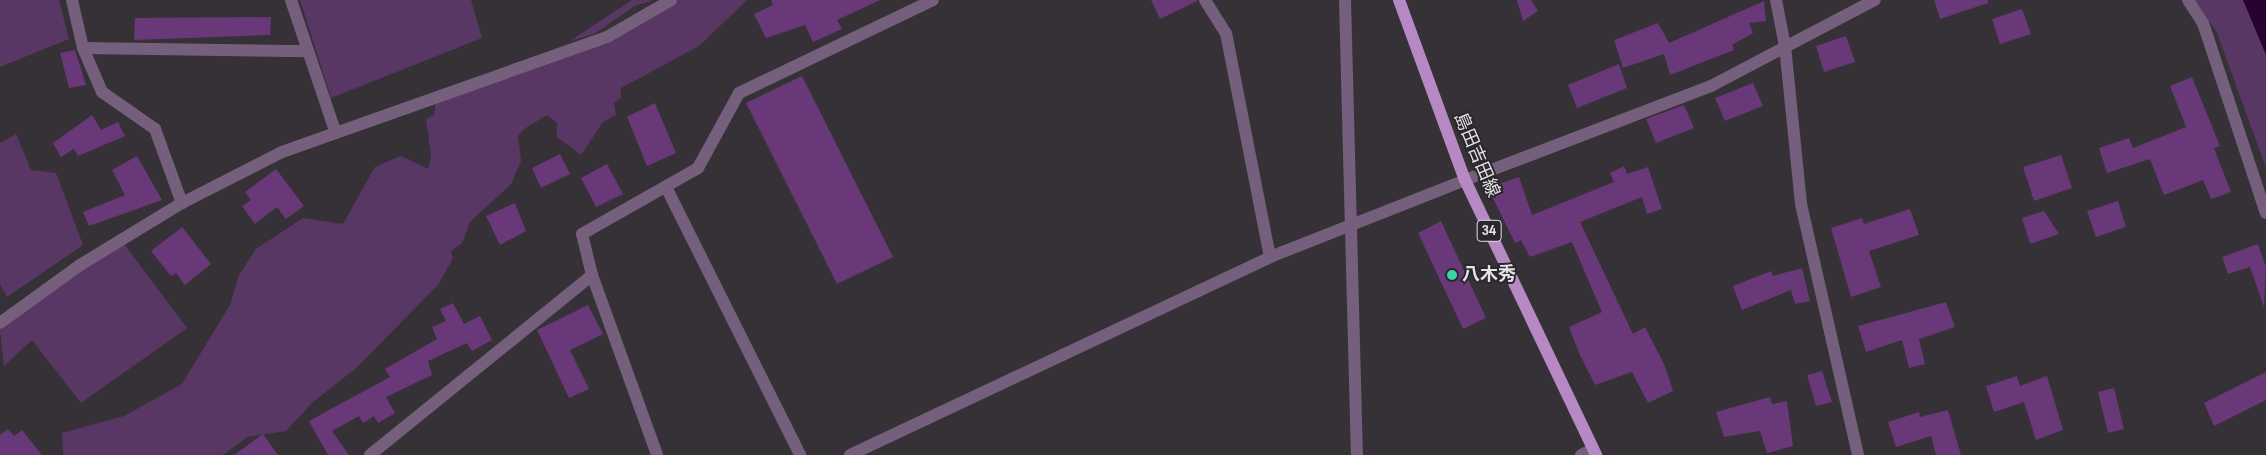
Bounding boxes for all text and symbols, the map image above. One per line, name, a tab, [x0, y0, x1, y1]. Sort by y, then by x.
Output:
street label: 島田吉田線	[1448, 109, 1504, 201]
road number: 34	[1476, 218, 1502, 245]
place label: 八木秀	[1462, 264, 1516, 286]
marker: 八木秀	[1446, 269, 1458, 281]

